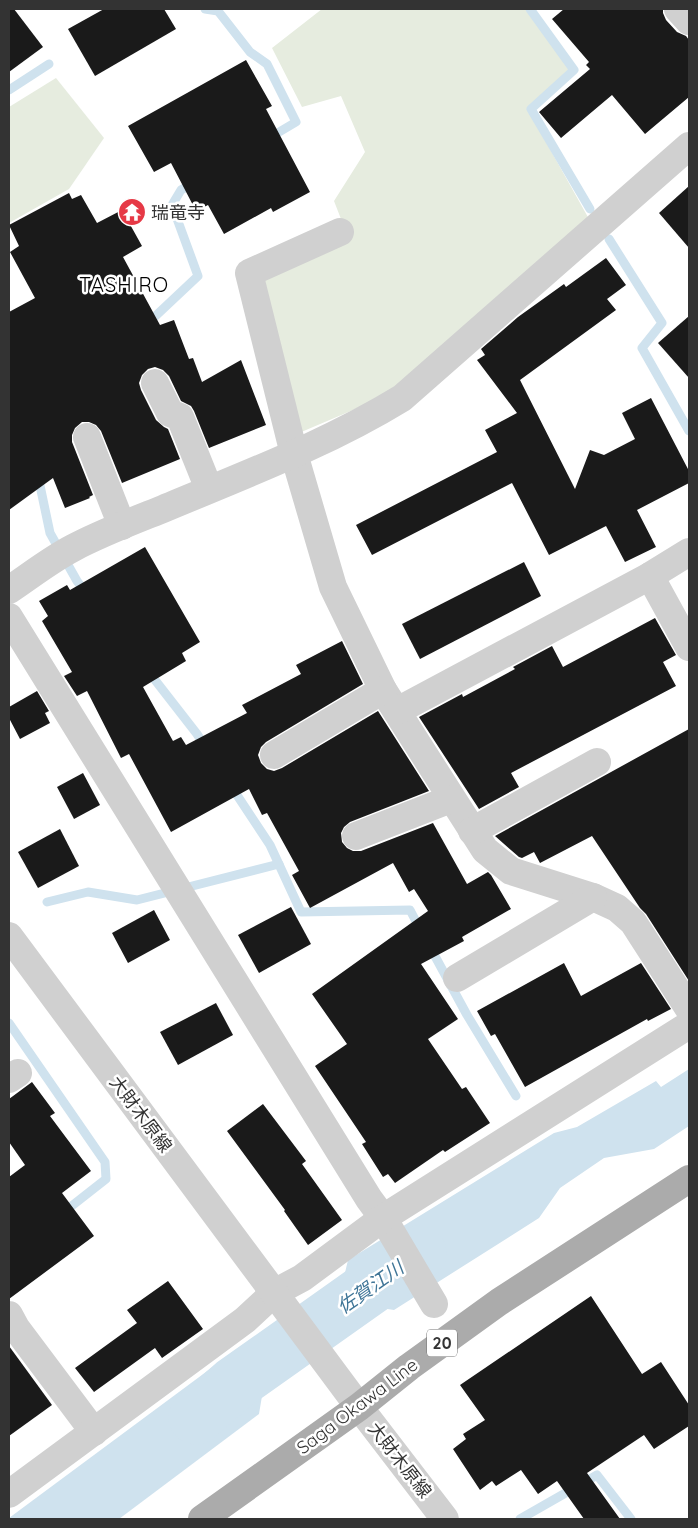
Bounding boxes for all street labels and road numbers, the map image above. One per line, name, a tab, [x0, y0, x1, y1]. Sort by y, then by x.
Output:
street label: 大財木原線	[105, 1071, 177, 1157]
road number: 20	[427, 1330, 457, 1356]
street label: Saga Okawa Line	[292, 1353, 422, 1459]
street label: 大財木原線	[363, 1417, 437, 1503]

